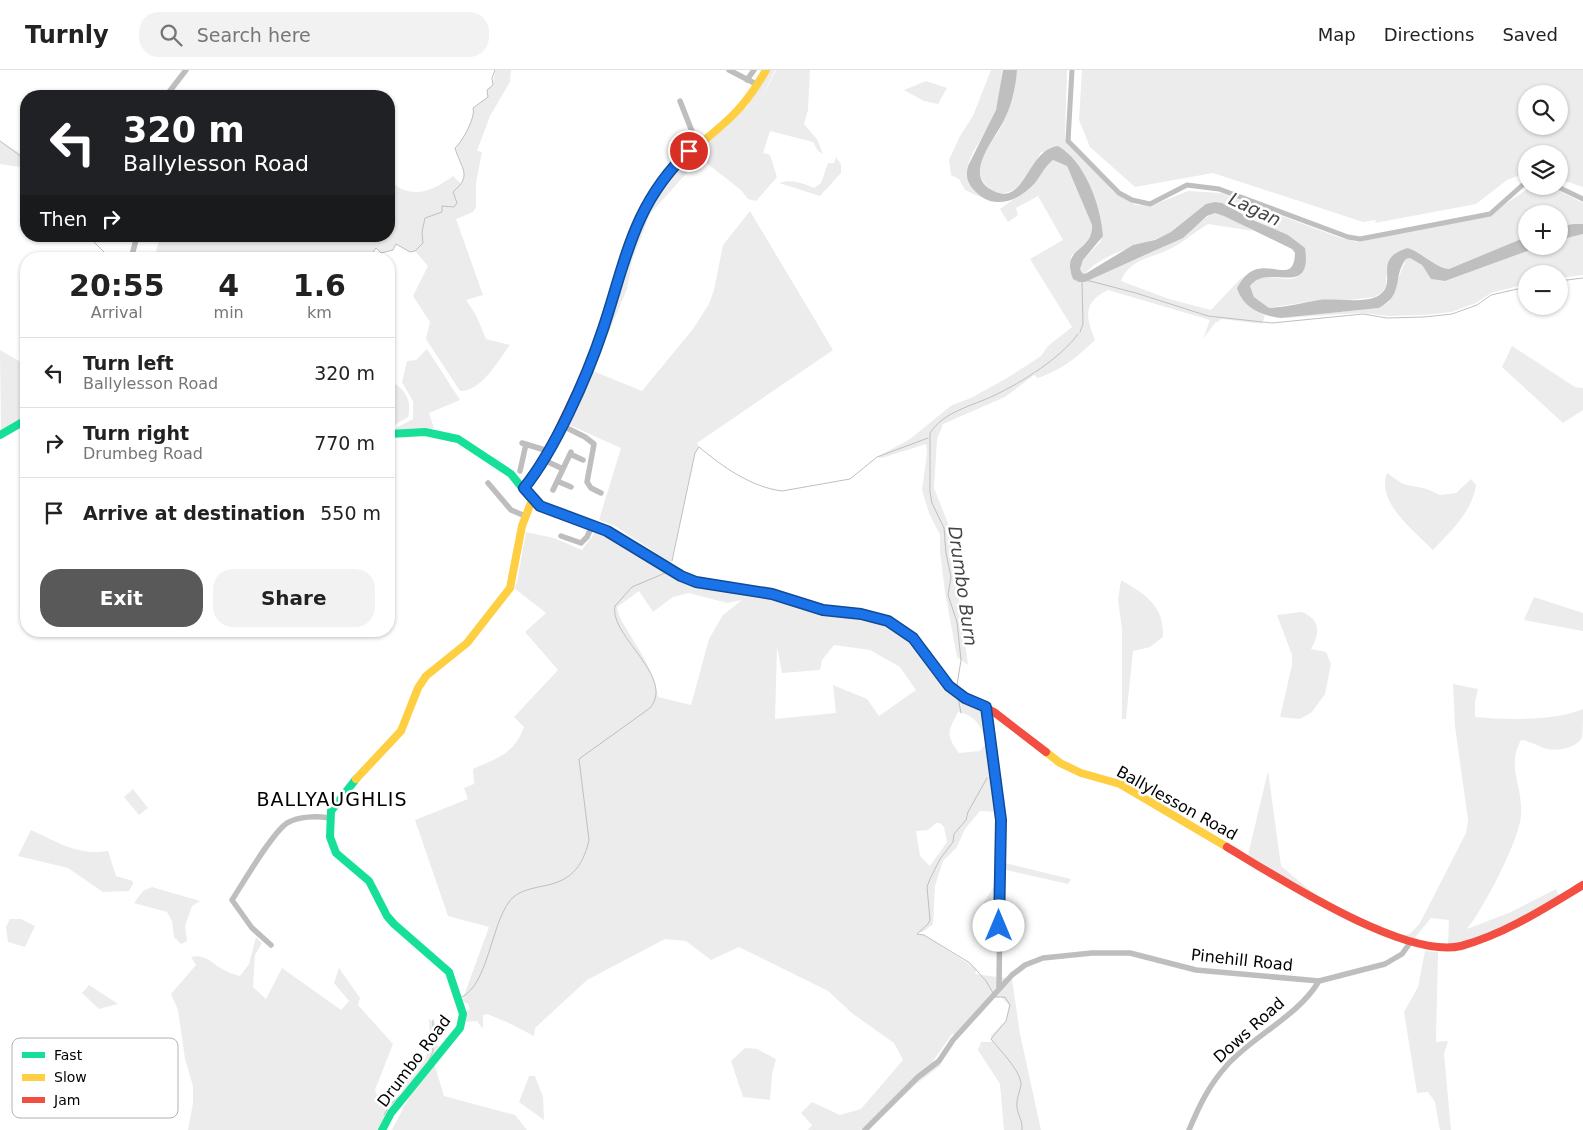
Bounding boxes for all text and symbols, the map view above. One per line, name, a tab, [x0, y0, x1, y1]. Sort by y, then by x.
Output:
search box	[139, 12, 489, 57]
text: Turnly	[25, 21, 109, 49]
icon: search	[157, 21, 185, 49]
text: Search here	[197, 24, 311, 46]
text: Map	[1318, 24, 1356, 45]
text: Directions	[1384, 24, 1474, 45]
text: Saved	[1502, 24, 1558, 45]
map controls	[1518, 85, 1568, 315]
button: search	[1518, 85, 1568, 135]
icon: left	[40, 110, 105, 175]
text: 320 m	[123, 110, 245, 150]
pin	[668, 130, 710, 172]
icon: arrive	[675, 137, 703, 165]
button: layers	[1518, 145, 1568, 195]
text: Ballylesson Road	[123, 151, 309, 176]
water label: Lagan	[1226, 188, 1284, 230]
icon: right	[97, 205, 125, 233]
button: +	[1518, 205, 1568, 255]
text: Then	[40, 208, 87, 230]
button: −	[1518, 265, 1568, 315]
text: 20:55	[69, 268, 165, 303]
text: 4	[218, 268, 239, 303]
text: 1.6	[293, 268, 346, 303]
text: Arrival	[91, 303, 143, 322]
text: min	[214, 303, 244, 322]
text: km	[307, 303, 332, 322]
text: Turn left	[83, 352, 174, 374]
icon: left	[40, 359, 68, 387]
text: 320 m	[314, 362, 375, 384]
text: Ballylesson Road	[83, 374, 218, 393]
text: Turn right	[83, 422, 189, 444]
icon: right	[40, 429, 68, 457]
text: 770 m	[314, 432, 375, 454]
text: Drumbeg Road	[83, 444, 203, 463]
icon: arrive	[40, 499, 68, 527]
text: Arrive at destination	[83, 502, 305, 524]
text: 550 m	[320, 502, 381, 524]
water label: Drumbo Burn	[944, 525, 982, 647]
button: Exit	[40, 569, 203, 627]
button: Share	[213, 569, 375, 627]
street label: Ballylesson Road	[1113, 762, 1241, 844]
district label: BALLYAUGHLIS	[257, 788, 407, 810]
position arrow	[972, 899, 1024, 951]
street label: Pinehill Road	[1190, 945, 1294, 975]
street label: Dows Road	[1210, 993, 1288, 1067]
street label: Drumbo Road	[373, 1011, 455, 1111]
legend	[12, 1038, 178, 1118]
text: Fast	[54, 1047, 83, 1063]
text: Slow	[54, 1069, 87, 1085]
text: Jam	[53, 1092, 80, 1108]

